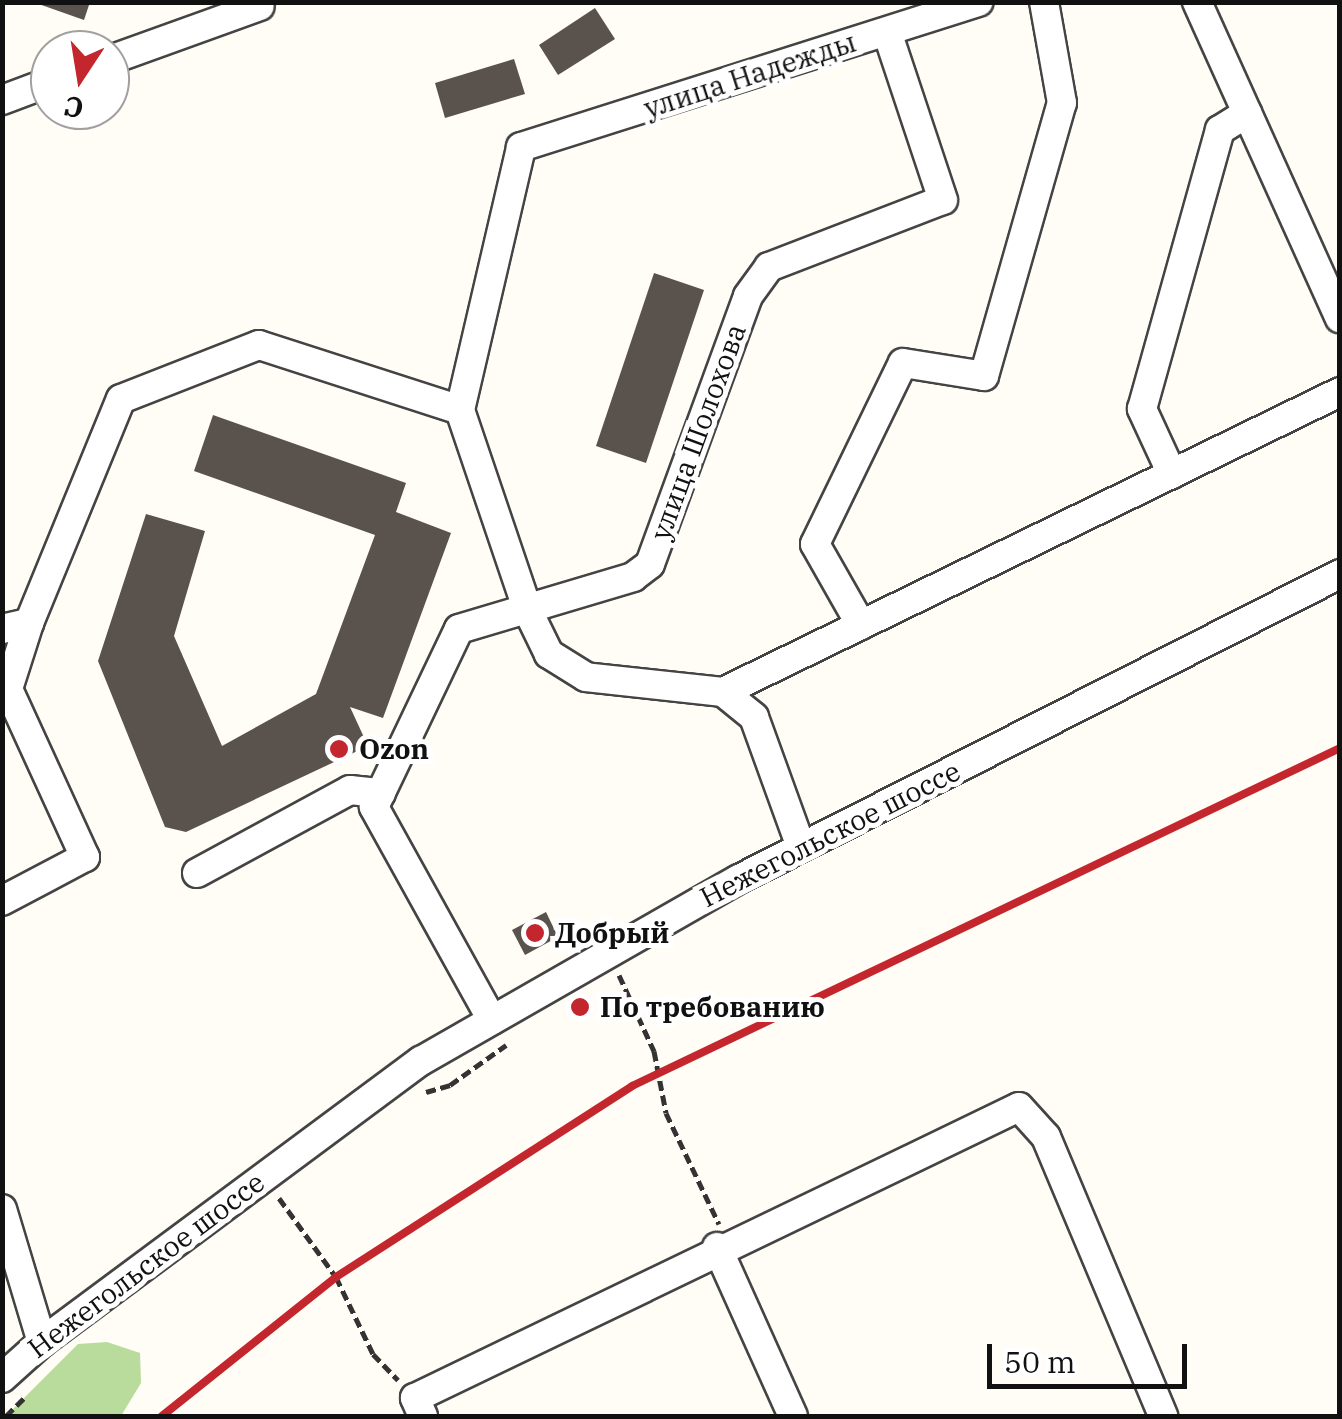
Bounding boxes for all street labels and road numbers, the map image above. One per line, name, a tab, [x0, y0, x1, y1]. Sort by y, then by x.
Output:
street label: улица Надежды	[640, 25, 860, 125]
street label: улица Шолохова	[643, 319, 753, 545]
street label: Нежегольское шоссе	[694, 754, 966, 914]
street label: Нежегольское шоссе	[21, 1165, 271, 1365]

